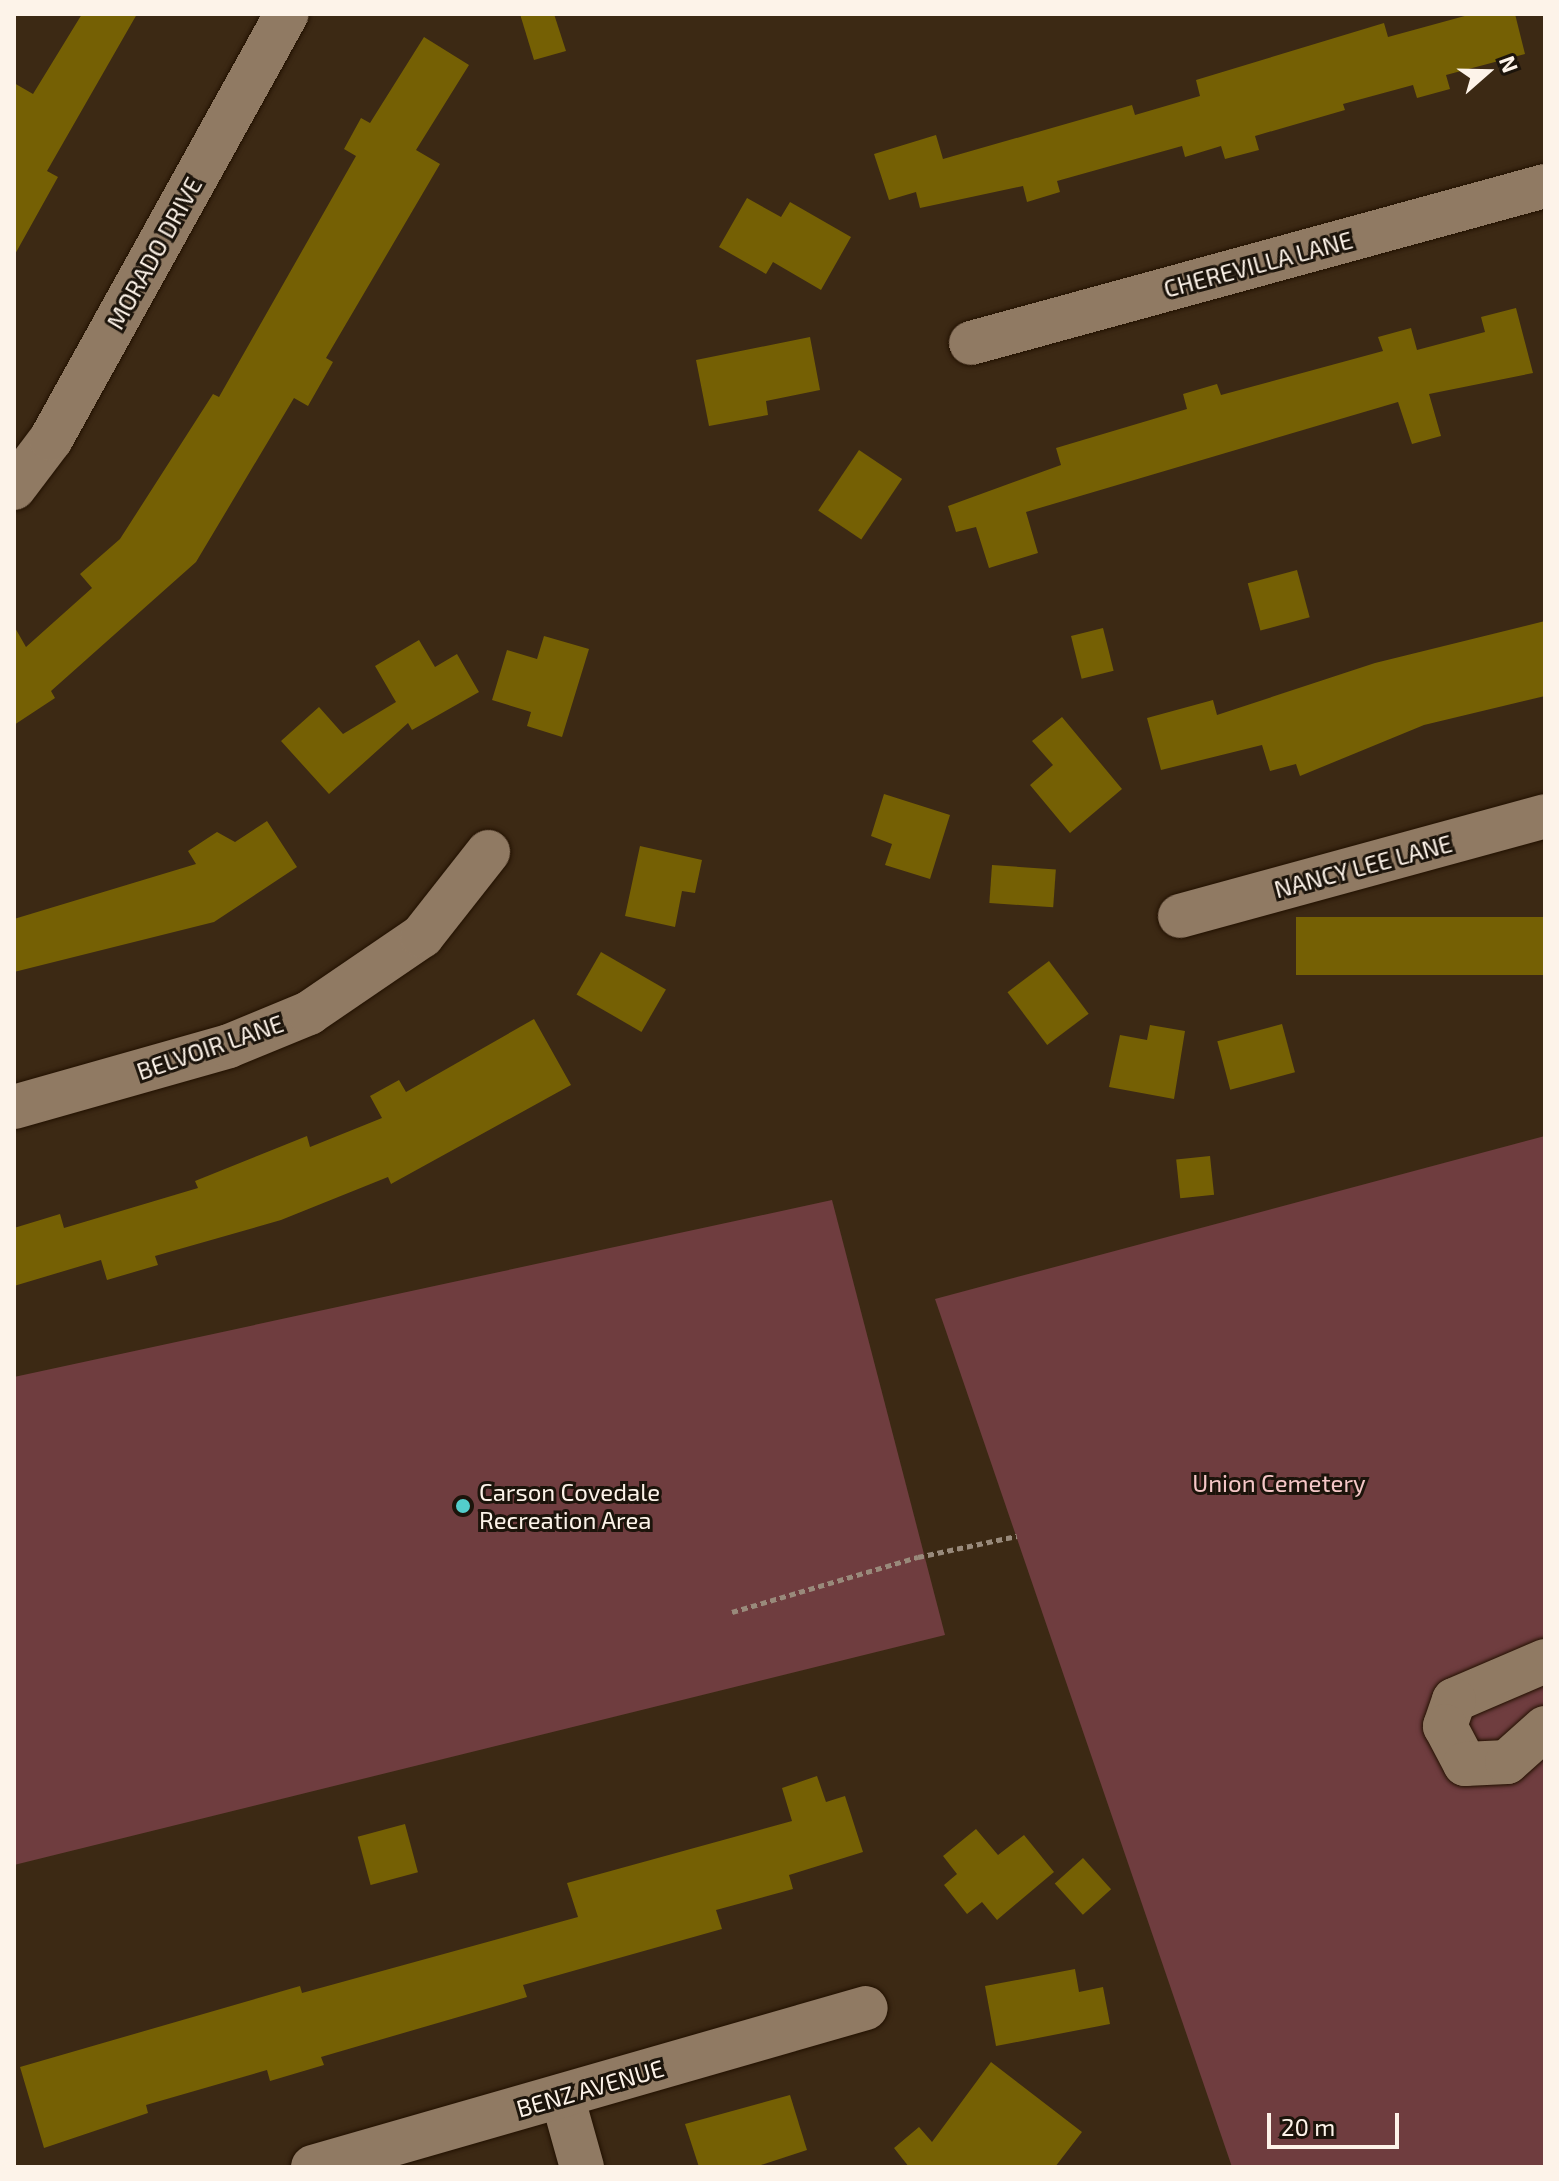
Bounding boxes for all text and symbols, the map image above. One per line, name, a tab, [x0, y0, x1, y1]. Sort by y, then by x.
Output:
north arrow	[1447, 32, 1527, 112]
text: N	[1495, 52, 1524, 76]
street label: MORADO DRIVE	[100, 172, 208, 334]
street label: CHEREVILLA LANE	[1160, 225, 1356, 303]
street label: NANCY LEE LANE	[1271, 828, 1455, 904]
street label: BELVOIR LANE	[133, 1008, 287, 1086]
park label: Union Cemetery	[1192, 1469, 1366, 1497]
place label: Carson Covedale Recreation Area	[479, 1478, 660, 1534]
marker: Carson Covedale Recreation Area	[454, 1497, 472, 1515]
street label: BENZ AVENUE	[513, 2053, 667, 2123]
scale bar	[1271, 2097, 1403, 2147]
text: 20 m	[1281, 2112, 1335, 2141]

